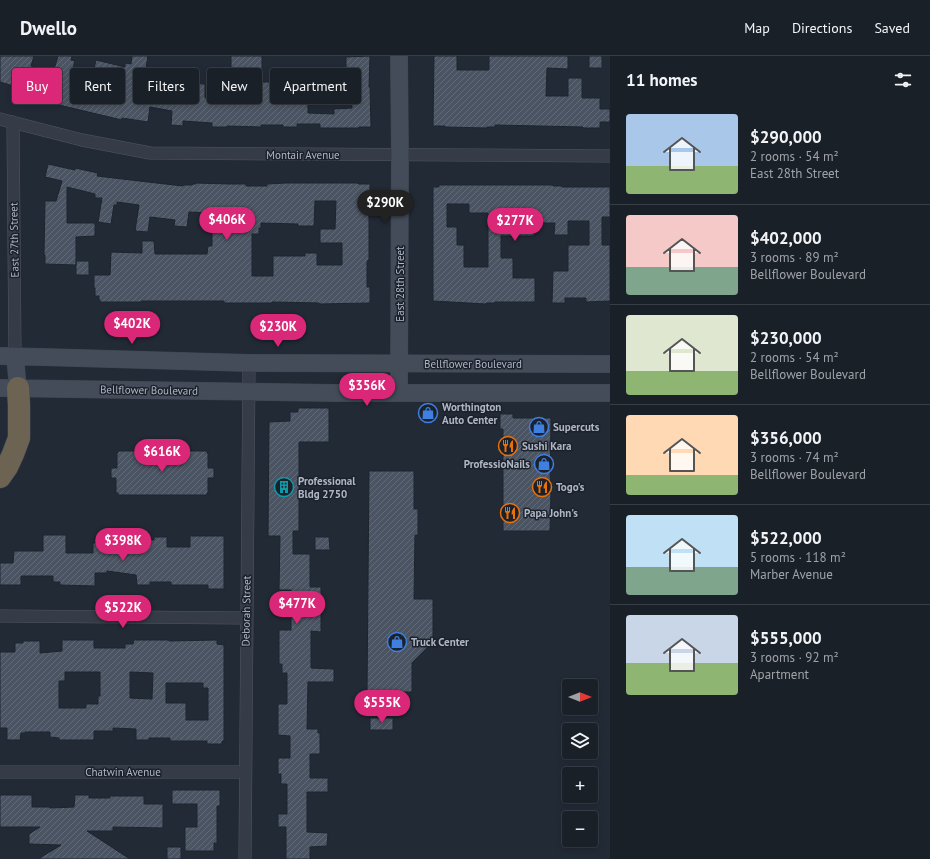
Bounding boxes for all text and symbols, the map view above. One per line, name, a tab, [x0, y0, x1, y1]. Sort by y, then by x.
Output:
text: Dwello	[20, 16, 77, 40]
text: Map	[744, 19, 770, 37]
text: Directions	[792, 19, 852, 37]
text: Saved	[874, 19, 910, 37]
chip: Buy	[12, 68, 62, 104]
chip: Rent	[70, 68, 125, 104]
chip: Filters	[133, 68, 199, 104]
chip: New	[207, 68, 262, 104]
chip: Apartment	[270, 68, 361, 104]
text: 11 homes	[626, 69, 697, 91]
icon: filters	[892, 69, 914, 91]
text: $290,000	[750, 126, 822, 148]
icon: home	[658, 130, 706, 178]
street label: Montair Avenue	[266, 148, 340, 162]
text: 2 rooms · 54 m²	[750, 148, 839, 165]
text: East 28th Street	[750, 165, 839, 182]
pin: $290K	[357, 190, 413, 224]
text: $290K	[366, 194, 404, 211]
street label: East 27th Street	[6, 202, 22, 278]
pin: $406K	[199, 207, 255, 241]
pin: $277K	[487, 208, 543, 242]
text: $406K	[208, 211, 246, 228]
text: $277K	[496, 212, 534, 229]
text: $402,000	[750, 227, 822, 249]
icon: home	[658, 231, 706, 279]
street label: East 28th Street	[393, 246, 407, 322]
text: 3 rooms · 89 m²	[750, 249, 839, 266]
text: Bellflower Boulevard	[750, 266, 866, 283]
pin: $402K	[104, 311, 160, 345]
pin: $230K	[250, 314, 306, 348]
text: $402K	[113, 315, 151, 332]
text: $230K	[259, 318, 297, 335]
text: $230,000	[750, 327, 822, 349]
icon: home	[658, 331, 706, 379]
text: 2 rooms · 54 m²	[750, 349, 839, 366]
street label: Bellflower Boulevard	[424, 357, 522, 371]
text: Bellflower Boulevard	[750, 366, 866, 383]
pin: $356K	[339, 373, 395, 407]
text: $356K	[348, 377, 386, 394]
street label: Bellflower Boulevard	[100, 382, 198, 398]
place label: Worthington Auto Center	[442, 400, 501, 427]
shop icon: Worthington Auto Center	[417, 402, 439, 424]
shop icon: Supercuts	[528, 416, 550, 438]
place label: Supercuts	[553, 420, 600, 434]
text: $356,000	[750, 427, 822, 449]
icon: home	[658, 431, 706, 479]
restaurant icon: Sushi Kara	[497, 435, 519, 457]
pin: $616K	[134, 439, 190, 473]
place label: Sushi Kara	[522, 439, 572, 453]
text: $616K	[143, 443, 181, 460]
text: 3 rooms · 74 m²	[750, 449, 839, 466]
shop icon: ProfessioNails	[533, 453, 555, 475]
place label: ProfessioNails	[464, 457, 530, 471]
text: Bellflower Boulevard	[750, 466, 866, 483]
place label: Professional Bldg 2750	[298, 474, 356, 501]
building icon: Professional Bldg 2750	[273, 476, 295, 498]
restaurant icon: Togo's	[531, 476, 553, 498]
place label: Togo's	[556, 480, 585, 494]
restaurant icon: Papa John's	[499, 502, 521, 524]
place label: Papa John's	[524, 506, 578, 520]
text: $522,000	[750, 527, 822, 549]
pin: $398K	[95, 528, 151, 562]
icon: home	[658, 531, 706, 579]
text: $398K	[104, 532, 142, 549]
text: 5 rooms · 118 m²	[750, 549, 846, 566]
text: Marber Avenue	[750, 566, 833, 583]
street label: Deborah Street	[238, 575, 254, 647]
pin: $477K	[269, 591, 325, 625]
pin: $522K	[95, 595, 151, 629]
text: $477K	[278, 595, 316, 612]
text: $522K	[104, 599, 142, 616]
text: $555,000	[750, 627, 822, 649]
shop icon: Truck Center	[386, 631, 408, 653]
icon: home	[658, 631, 706, 679]
place label: Truck Center	[411, 635, 469, 649]
text: 3 rooms · 92 m²	[750, 649, 839, 666]
text: Apartment	[750, 666, 809, 683]
north arrow	[562, 679, 598, 715]
map controls	[562, 679, 598, 847]
pin: $555K	[354, 690, 410, 724]
text: $555K	[363, 694, 401, 711]
button: layers	[562, 723, 598, 759]
street label: Chatwin Avenue	[85, 765, 161, 779]
button: +	[562, 767, 598, 803]
button: −	[562, 811, 598, 847]

